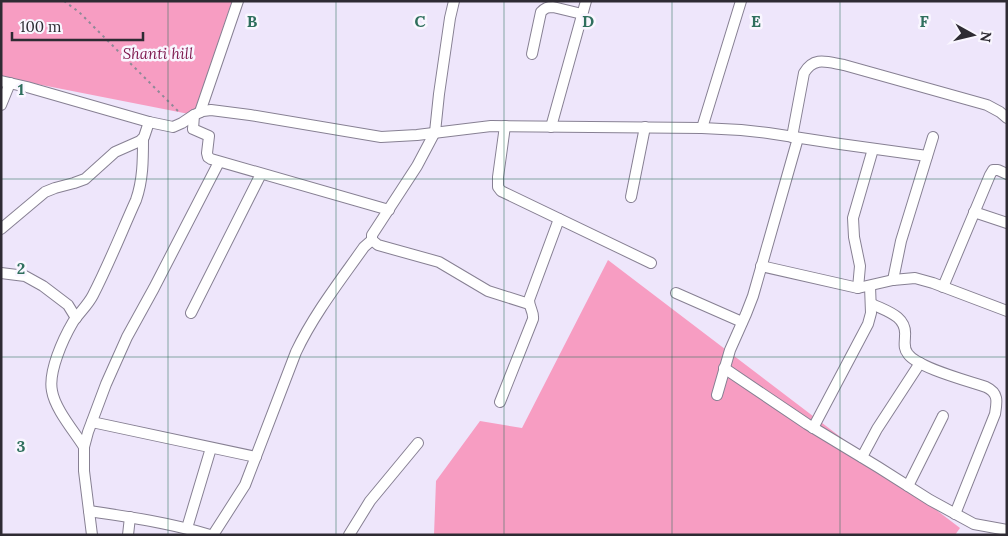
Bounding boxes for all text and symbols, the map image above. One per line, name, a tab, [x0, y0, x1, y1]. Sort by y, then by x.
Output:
scale bar	[12, 10, 144, 42]
north arrow	[948, 10, 998, 60]
text: B	[247, 11, 258, 31]
text: C	[414, 11, 426, 31]
text: D	[582, 11, 594, 31]
text: E	[751, 11, 761, 31]
text: F	[919, 11, 929, 31]
text: 100 m	[20, 17, 61, 36]
text: N	[976, 30, 996, 44]
park label: Shanti hill	[123, 44, 194, 63]
text: 1	[18, 79, 24, 99]
text: 2	[17, 258, 25, 278]
text: 3	[17, 436, 26, 456]

